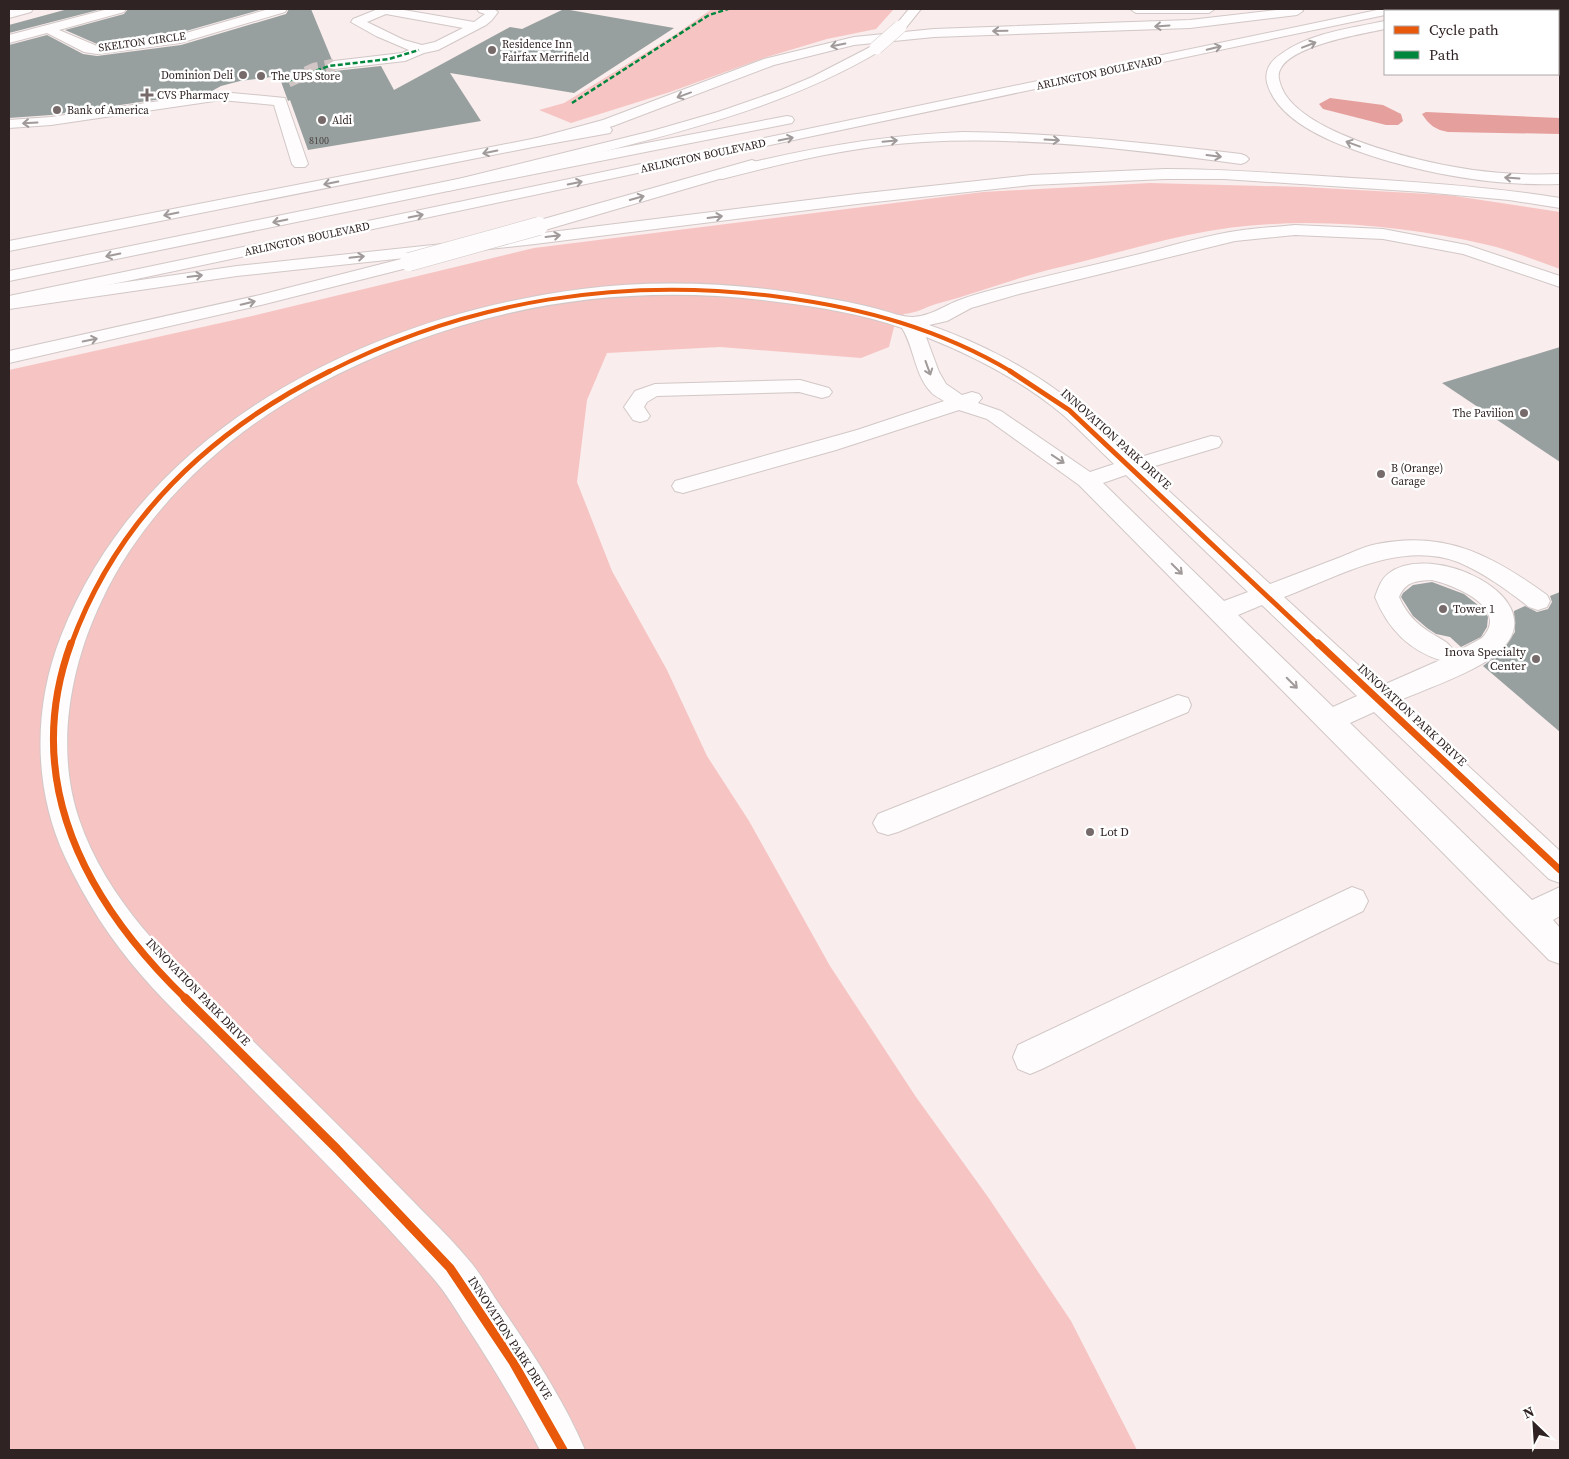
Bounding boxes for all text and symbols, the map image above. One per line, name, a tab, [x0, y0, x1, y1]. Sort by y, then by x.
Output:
legend	[1384, 10, 1559, 75]
text: Cycle path	[1429, 19, 1499, 40]
one-way arrow	[1154, 22, 1170, 31]
one-way arrow	[992, 26, 1008, 36]
street label: SKELTON CIRCLE	[97, 28, 187, 56]
place label: Residence Inn Fairfax Merrifield	[502, 37, 590, 65]
one-way arrow	[830, 40, 846, 50]
one-way arrow	[1301, 40, 1316, 50]
one-way arrow	[1206, 43, 1222, 52]
marker: Residence Inn Fairfax Merrifield	[486, 44, 498, 56]
text: Path	[1429, 44, 1459, 65]
street label: ARLINGTON BOULEVARD	[1035, 52, 1163, 94]
place label: Dominion Deli	[161, 68, 233, 83]
marker: Dominion Deli	[237, 69, 249, 81]
place label: The UPS Store	[271, 69, 341, 84]
marker: The UPS Store	[255, 70, 267, 82]
place label: CVS Pharmacy	[157, 88, 229, 103]
marker: CVS Pharmacy	[141, 89, 153, 101]
one-way arrow	[677, 91, 692, 100]
place label: Bank of America	[67, 103, 149, 118]
marker: Bank of America	[51, 104, 63, 116]
place label: Aldi	[332, 113, 352, 128]
marker: Aldi	[316, 114, 328, 126]
one-way arrow	[22, 118, 38, 127]
house number: 8100	[309, 134, 329, 147]
one-way arrow	[777, 134, 793, 143]
street label: ARLINGTON BOULEVARD	[639, 135, 767, 177]
one-way arrow	[1044, 136, 1060, 145]
one-way arrow	[882, 137, 898, 146]
one-way arrow	[1346, 139, 1362, 148]
one-way arrow	[483, 148, 499, 157]
one-way arrow	[1206, 151, 1222, 161]
one-way arrow	[1504, 173, 1520, 183]
one-way arrow	[323, 178, 339, 188]
one-way arrow	[567, 178, 583, 187]
one-way arrow	[628, 193, 644, 203]
one-way arrow	[164, 209, 180, 219]
one-way arrow	[408, 211, 424, 221]
one-way arrow	[706, 212, 722, 222]
one-way arrow	[272, 216, 288, 226]
street label: ARLINGTON BOULEVARD	[243, 218, 371, 260]
one-way arrow	[545, 231, 561, 241]
one-way arrow	[105, 251, 121, 260]
one-way arrow	[348, 252, 364, 262]
one-way arrow	[187, 271, 203, 281]
one-way arrow	[240, 298, 256, 307]
one-way arrow	[81, 335, 97, 344]
one-way arrow	[924, 359, 933, 375]
street label: INNOVATION PARK DRIVE	[1057, 385, 1175, 493]
place label: The Pavilion	[1453, 406, 1514, 421]
marker: The Pavilion	[1518, 407, 1530, 419]
one-way arrow	[1050, 454, 1064, 464]
place label: B (Orange) Garage	[1391, 461, 1443, 489]
marker: B (Orange) Garage	[1375, 468, 1387, 480]
one-way arrow	[1170, 563, 1183, 575]
place label: Tower 1	[1453, 601, 1495, 617]
marker: Tower 1	[1437, 603, 1449, 615]
place label: Inova Specialty Center	[1445, 644, 1527, 674]
marker: Inova Specialty Center	[1530, 653, 1542, 665]
street label: INNOVATION PARK DRIVE	[1354, 660, 1470, 770]
one-way arrow	[1286, 677, 1298, 690]
place label: Lot D	[1100, 824, 1129, 840]
marker: Lot D	[1084, 826, 1096, 838]
street label: INNOVATION PARK DRIVE	[142, 935, 254, 1049]
street label: INNOVATION PARK DRIVE	[464, 1273, 556, 1403]
north arrow	[1509, 1399, 1559, 1449]
text: N	[1520, 1401, 1537, 1423]

